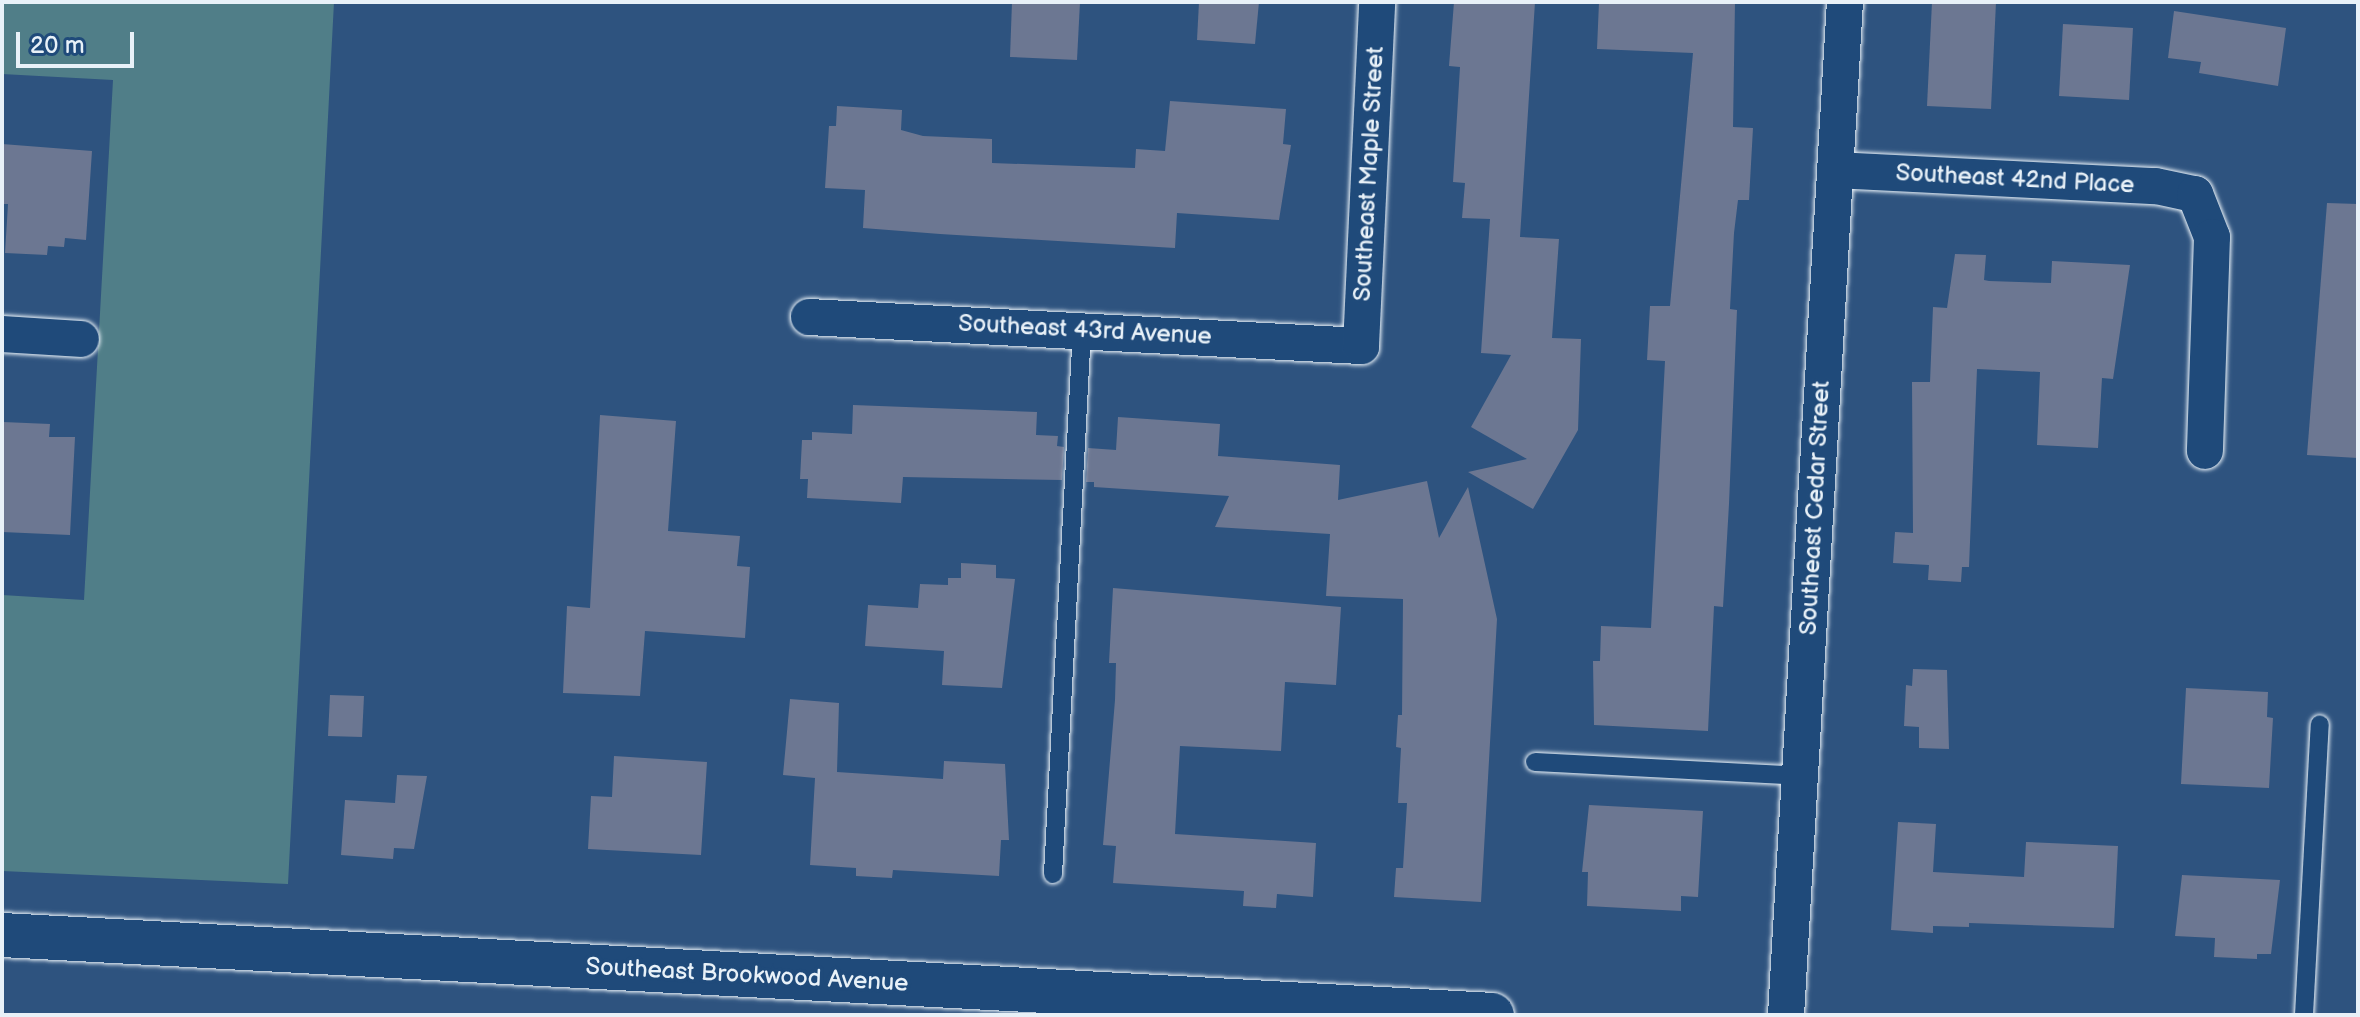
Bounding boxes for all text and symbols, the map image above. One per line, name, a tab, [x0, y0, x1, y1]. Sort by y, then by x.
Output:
scale bar	[20, 16, 138, 66]
text: 20 m	[30, 31, 85, 60]
street label: Southeast Maple Street	[1348, 46, 1390, 302]
street label: Southeast 42nd Place	[1895, 158, 2135, 200]
street label: Southeast 43rd Avenue	[958, 309, 1212, 351]
street label: Southeast Cedar Street	[1794, 380, 1836, 636]
street label: Southeast Brookwood Avenue	[585, 952, 909, 998]

